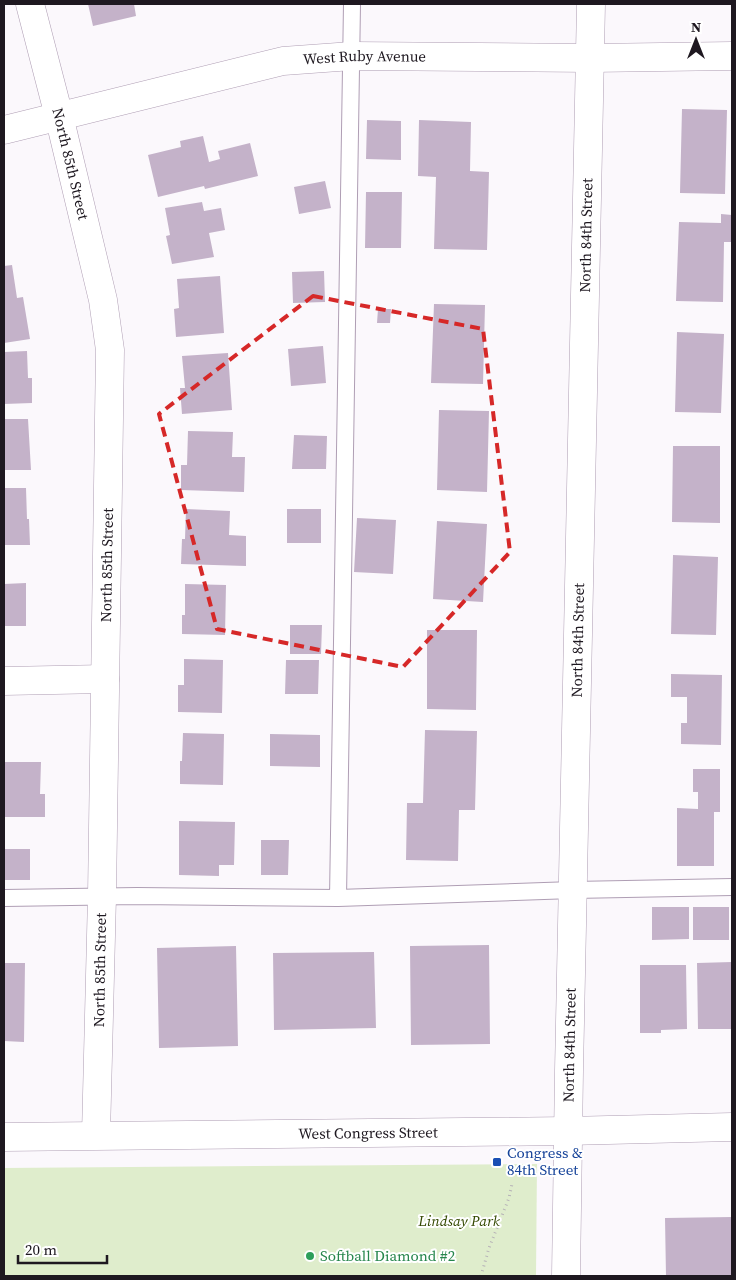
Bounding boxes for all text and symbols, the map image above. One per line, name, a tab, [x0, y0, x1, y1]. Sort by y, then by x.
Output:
north arrow	[671, 15, 721, 65]
text: N	[691, 17, 701, 37]
street label: West Ruby Avenue	[302, 45, 426, 70]
street label: North 85th Street	[47, 106, 94, 222]
street label: North 84th Street	[574, 178, 597, 293]
street label: North 85th Street	[95, 508, 118, 622]
street label: North 84th Street	[566, 583, 589, 698]
street label: North 85th Street	[88, 913, 111, 1027]
street label: North 84th Street	[558, 987, 581, 1102]
street label: West Congress Street	[298, 1121, 438, 1144]
place label: Congress & 84th Street	[507, 1142, 583, 1180]
marker: Congress & 84th Street	[491, 1156, 503, 1168]
park label: Lindsay Park	[417, 1210, 501, 1231]
scale bar	[18, 1232, 106, 1264]
text: 20 m	[25, 1239, 57, 1260]
place label: Softball Diamond #2	[320, 1245, 455, 1266]
marker: Softball Diamond #2	[304, 1250, 316, 1262]

